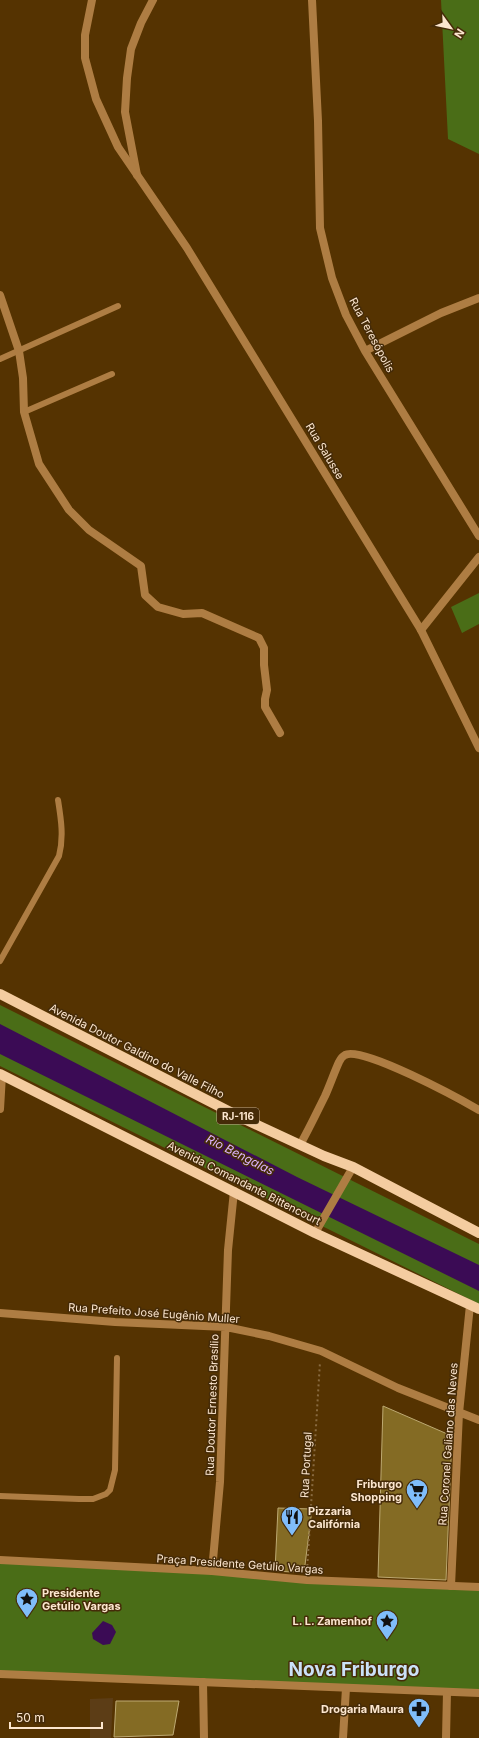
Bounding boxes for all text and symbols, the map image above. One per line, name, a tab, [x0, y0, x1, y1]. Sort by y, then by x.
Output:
north arrow	[431, 8, 471, 48]
text: N	[451, 26, 468, 41]
street label: Rua Teresópolis	[346, 295, 398, 375]
street label: Rua Salusse	[303, 420, 347, 482]
street label: Avenida Doutor Galdino do Valle Filho	[47, 1001, 227, 1102]
road number: RJ-116	[217, 1108, 259, 1124]
water label: Rio Bengalas	[204, 1131, 277, 1178]
street label: Avenida Comandante Bittencourt	[165, 1138, 324, 1228]
street label: Rua Prefeito José Eugênio Muller	[68, 1300, 240, 1326]
street label: Rua Doutor Ernesto Brasílio	[203, 1333, 221, 1476]
street label: Rua Coronel Galiano das Neves	[435, 1362, 461, 1526]
street label: Rua Portugal	[297, 1431, 315, 1499]
place label: Friburgo Shopping	[351, 1477, 402, 1504]
supermarket icon: Friburgo Shopping	[404, 1477, 430, 1510]
restaurant icon: Pizzaria Califórnia	[279, 1504, 305, 1537]
place label: Pizzaria Califórnia	[308, 1504, 360, 1531]
street label: Praça Presidente Getúlio Vargas	[156, 1551, 324, 1577]
place icon: Presidente Getúlio Vargas	[14, 1586, 40, 1619]
place label: Presidente Getúlio Vargas	[42, 1586, 121, 1613]
place icon: L. L. Zamenhof	[374, 1608, 400, 1641]
place label: L. L. Zamenhof	[293, 1614, 373, 1628]
district label: Nova Friburgo	[288, 1658, 420, 1681]
pharmacy icon: Drogaria Maura	[406, 1696, 432, 1729]
place label: Drogaria Maura	[321, 1702, 404, 1716]
scale bar	[10, 1704, 102, 1730]
text: 50 m	[16, 1710, 45, 1725]

